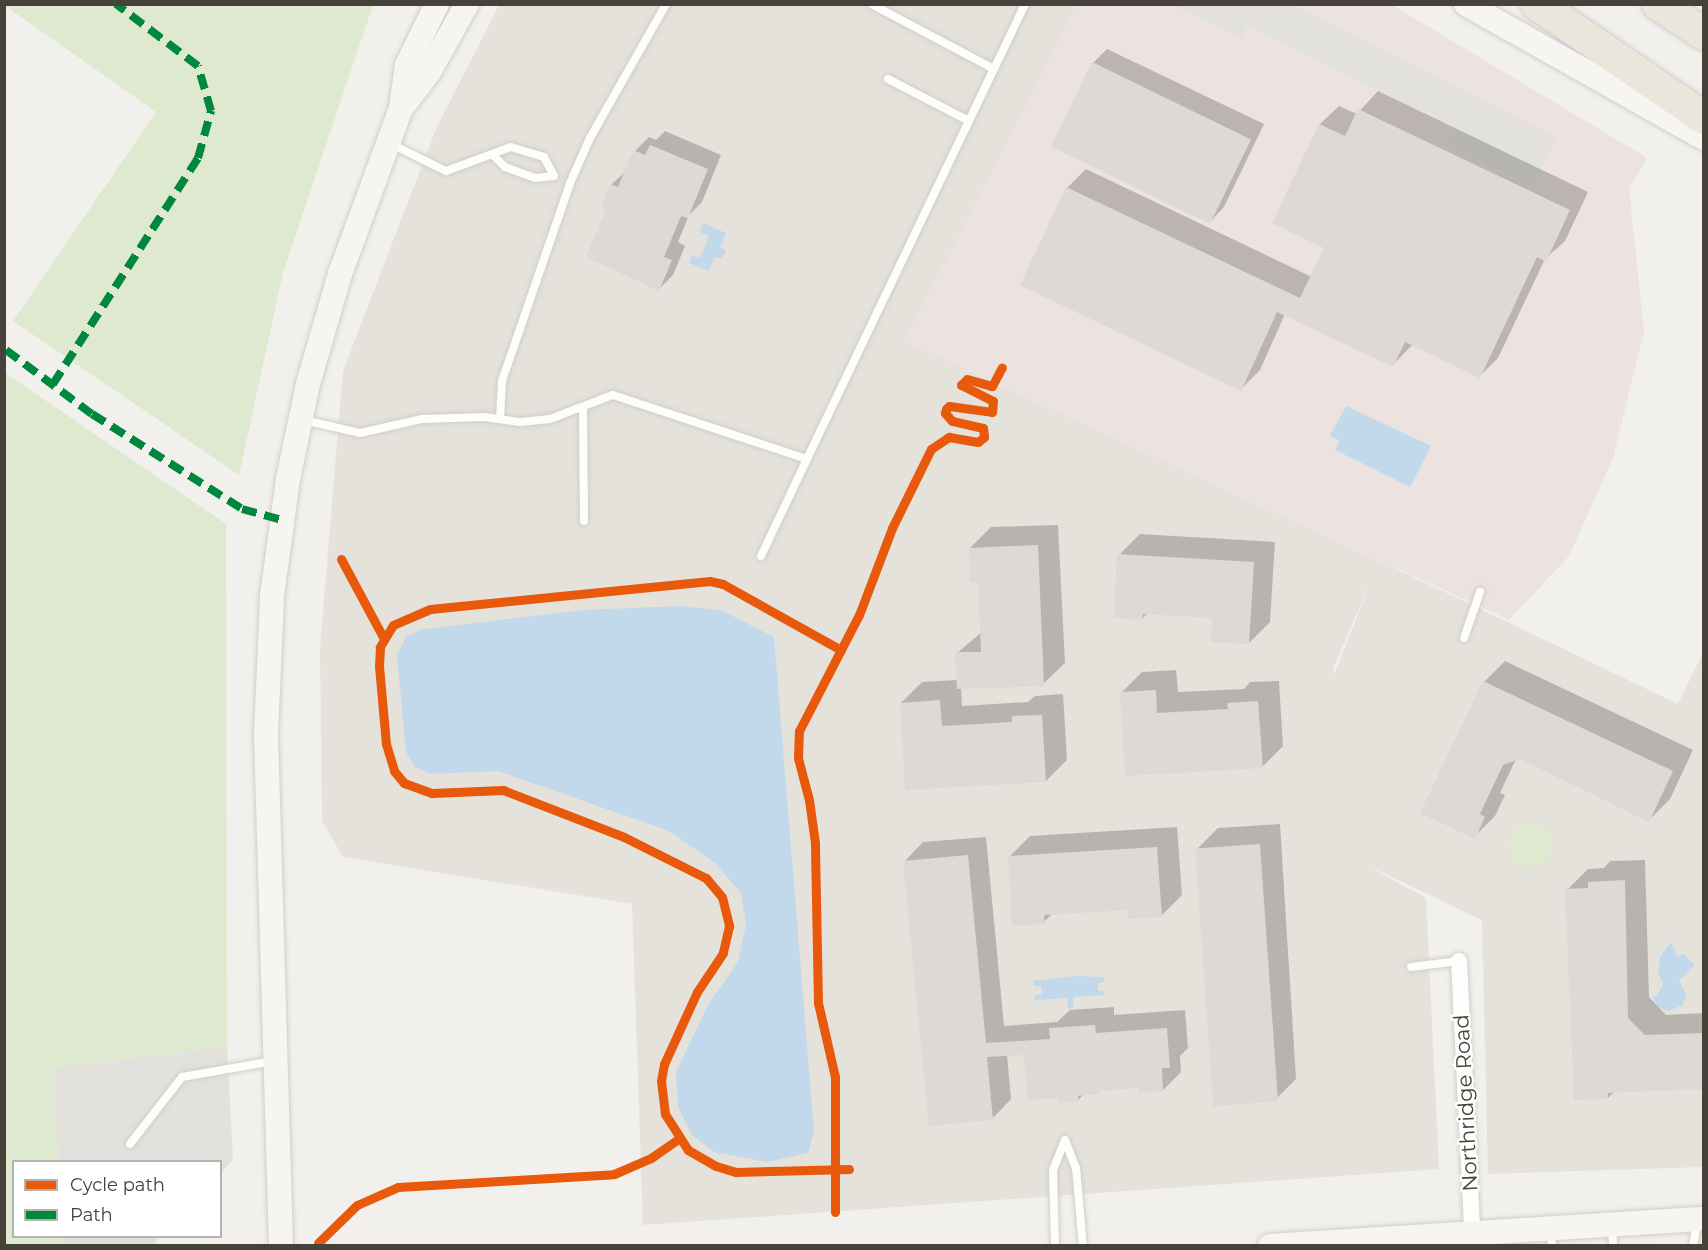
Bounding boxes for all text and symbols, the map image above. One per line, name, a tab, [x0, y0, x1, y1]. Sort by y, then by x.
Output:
street label: Northridge Road	[1449, 1014, 1483, 1192]
legend	[12, 1160, 222, 1238]
text: Cycle path	[70, 1174, 165, 1196]
text: Path	[70, 1204, 113, 1226]

